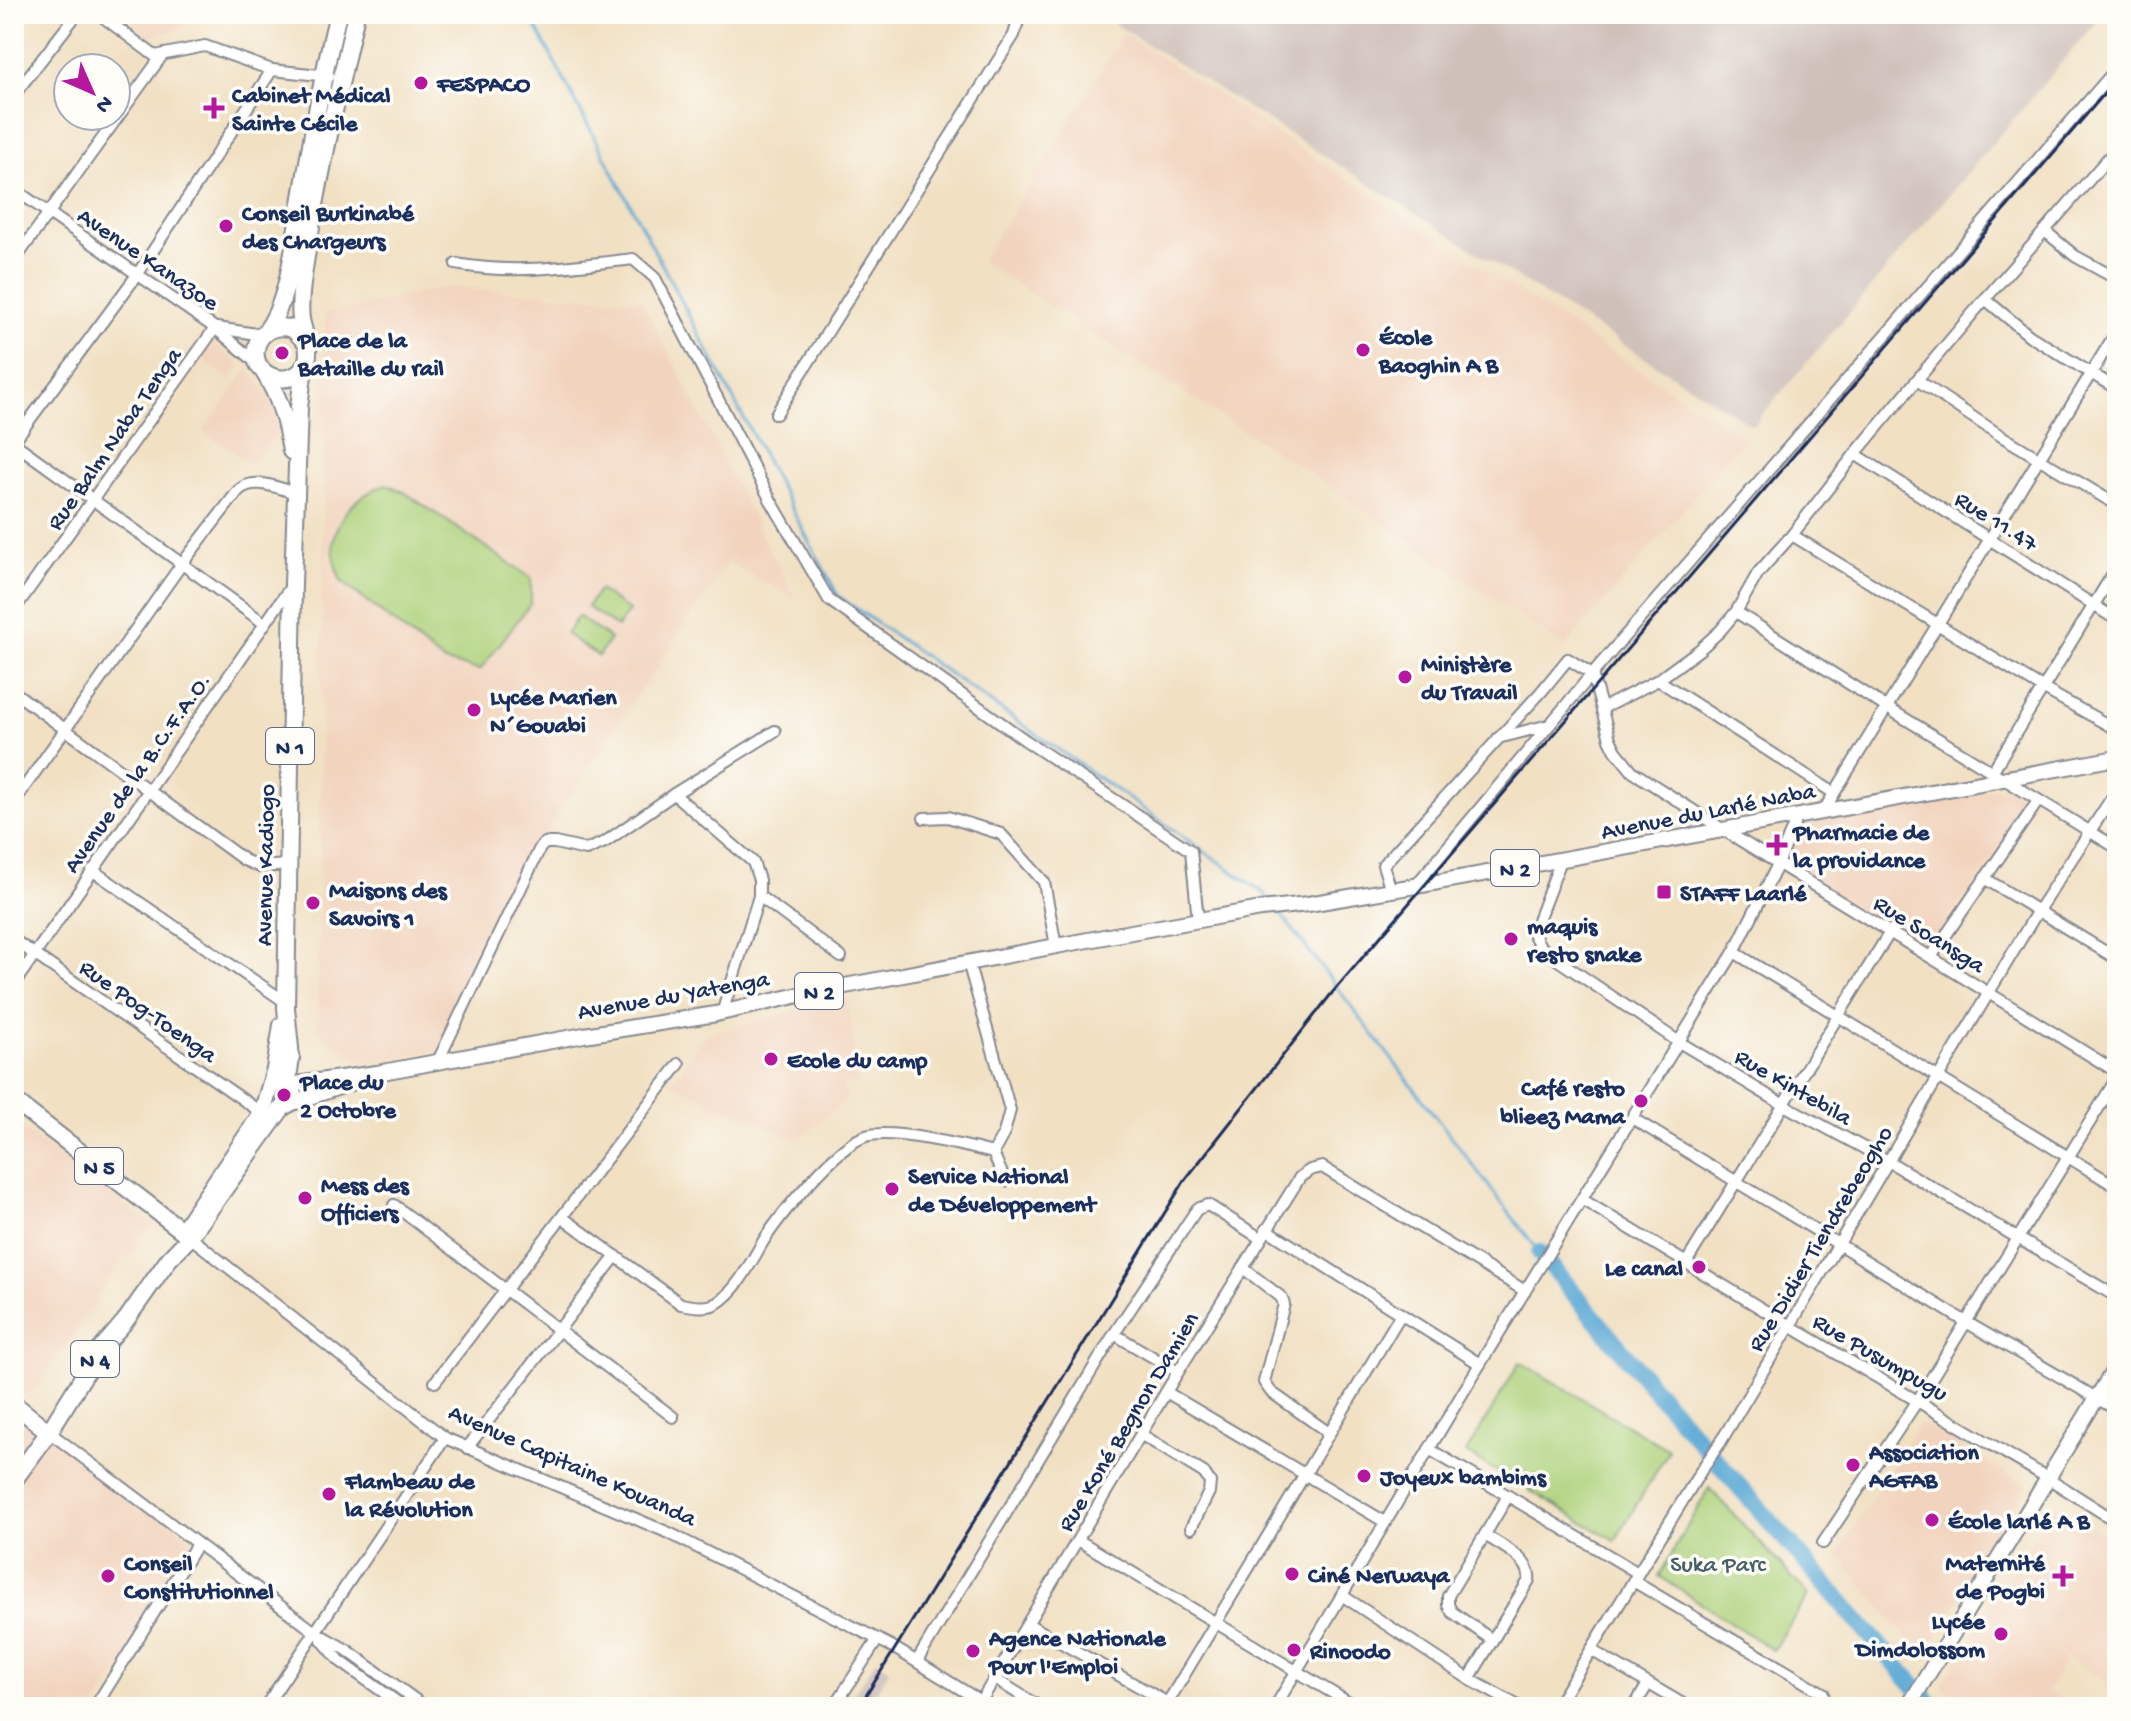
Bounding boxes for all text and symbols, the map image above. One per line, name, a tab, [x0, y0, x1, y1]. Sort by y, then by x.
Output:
north arrow	[52, 52, 132, 132]
place label: FESPACO	[436, 72, 531, 101]
marker: FESPACO	[412, 74, 430, 92]
place label: Cabinet Médical Sainte Cécile	[232, 83, 391, 140]
text: N	[89, 89, 118, 118]
marker: Cabinet Médical Sainte Cécile	[203, 97, 225, 119]
place label: Conseil Burkinabé des Chargeurs	[242, 201, 416, 258]
street label: Avenue Kanazoe	[71, 203, 224, 319]
marker: Conseil Burkinabé des Chargeurs	[217, 217, 235, 235]
place label: École Baoghin A B	[1378, 325, 1500, 382]
place label: Place de la Bataille du rail	[296, 328, 444, 385]
marker: École Baoghin A B	[1354, 341, 1372, 359]
street label: Rue Balm Naba Tenga	[42, 343, 190, 537]
marker: Place de la Bataille du rail	[273, 344, 291, 362]
street label: Rue 11.47	[1948, 486, 2043, 560]
place label: Ministère du Travail	[1421, 652, 1517, 709]
street label: Avenue de la B.C.F.A.O.	[59, 668, 219, 880]
marker: Ministère du Travail	[1396, 668, 1414, 686]
place label: Lycée Marien N´Gouabi	[490, 685, 617, 742]
marker: Lycée Marien N´Gouabi	[465, 701, 483, 719]
road number: N 1	[266, 728, 314, 764]
street label: Avenue du Larlé Naba	[1599, 778, 1819, 848]
street label: Avenue Kadiogo	[252, 784, 283, 946]
place label: Pharmacie de la providance	[1791, 820, 1931, 877]
marker: Pharmacie de la providance	[1768, 836, 1786, 854]
road number: N 2	[1491, 850, 1539, 886]
place label: Maisons des Savoirs 1	[329, 878, 448, 935]
place label: STAFF Laarlé	[1680, 881, 1808, 910]
marker: STAFF Laarlé	[1655, 883, 1673, 901]
street label: Rue Soansga	[1867, 890, 1990, 982]
marker: Maisons des Savoirs 1	[304, 894, 322, 912]
place label: maquis resto snake	[1526, 914, 1643, 971]
marker: maquis resto snake	[1502, 930, 1520, 948]
street label: Rue Pog-Toenga	[73, 955, 222, 1071]
street label: Avenue du Yatenga	[576, 966, 772, 1029]
road number: N 2	[795, 973, 843, 1009]
street label: Rue Kintebila	[1729, 1044, 1857, 1135]
place label: Ecole du camp	[787, 1048, 927, 1077]
marker: Ecole du camp	[762, 1050, 780, 1068]
place label: Place du 2 Octobre	[298, 1070, 397, 1127]
place label: Café resto blieez Mama	[1499, 1076, 1627, 1133]
marker: Place du 2 Octobre	[275, 1086, 293, 1104]
marker: Café resto blieez Mama	[1632, 1092, 1650, 1110]
street label: Rue Didier Tiendrebeogho	[1743, 1122, 1901, 1358]
road number: N 5	[75, 1148, 123, 1184]
place label: Service National de Développement	[908, 1164, 1098, 1221]
place label: Mess des Officiers	[321, 1173, 410, 1230]
marker: Service National de Développement	[883, 1180, 901, 1198]
marker: Mess des Officiers	[296, 1189, 314, 1207]
place label: Le canal	[1605, 1256, 1683, 1285]
marker: Le canal	[1690, 1258, 1708, 1276]
street label: Rue Koné Begnon Damien	[1053, 1307, 1207, 1538]
street label: Rue Pusumpugu	[1806, 1309, 1952, 1409]
road number: N 4	[71, 1341, 119, 1377]
street label: Avenue Capitaine Kouanda	[443, 1399, 701, 1535]
place label: Association AGFAB	[1868, 1440, 1979, 1497]
marker: Association AGFAB	[1844, 1456, 1862, 1474]
place label: Joyeux bambims	[1379, 1465, 1547, 1494]
marker: Joyeux bambims	[1355, 1467, 1373, 1485]
place label: Flambeau de la Révolution	[344, 1469, 476, 1526]
marker: Flambeau de la Révolution	[320, 1485, 338, 1503]
place label: École larlé A B	[1948, 1509, 2091, 1538]
marker: École larlé A B	[1923, 1511, 1941, 1529]
place label: Conseil Constitutionnel	[124, 1551, 274, 1608]
place label: Maternité de Pogbi	[1946, 1551, 2047, 1608]
park label: Suka Parc	[1670, 1552, 1767, 1581]
place label: Ciné Nerwaya	[1308, 1563, 1451, 1592]
marker: Ciné Nerwaya	[1283, 1565, 1301, 1583]
marker: Maternité de Pogbi	[2052, 1565, 2074, 1587]
marker: Conseil Constitutionnel	[99, 1567, 117, 1585]
place label: Lycée Dimdolossom	[1854, 1609, 1987, 1666]
marker: Lycée Dimdolossom	[1992, 1625, 2010, 1643]
place label: Agence Nationale Pour l'Emploi	[987, 1626, 1167, 1683]
place label: Rinoodo	[1309, 1639, 1391, 1668]
marker: Rinoodo	[1285, 1641, 1303, 1659]
marker: Agence Nationale Pour l'Emploi	[964, 1642, 982, 1660]

